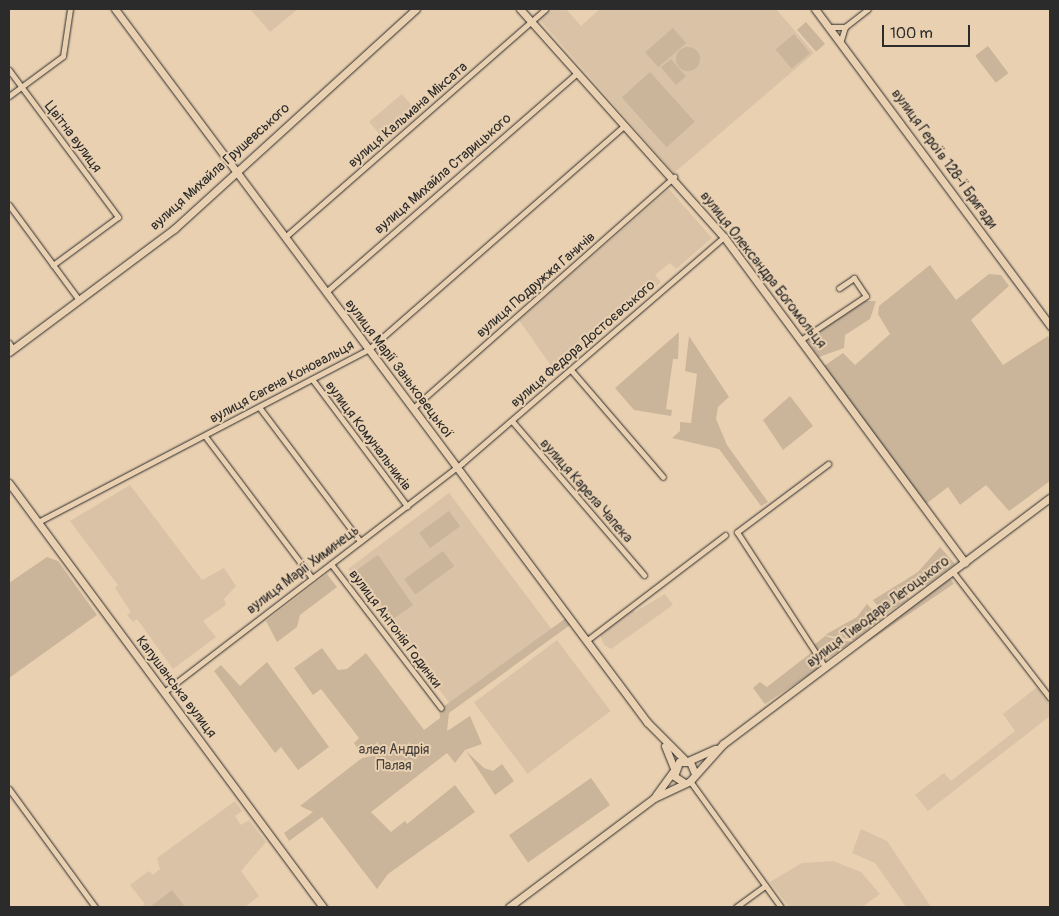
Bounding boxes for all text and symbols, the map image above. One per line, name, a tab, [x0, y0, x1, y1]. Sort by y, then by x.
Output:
scale bar	[884, 15, 972, 47]
text: 100 m	[890, 24, 933, 43]
street label: вулиця Кальмана Міксата	[345, 59, 471, 171]
street label: вулиця Героїв 128-ї Бригади	[888, 86, 1000, 232]
street label: Цвітна вулиця	[41, 98, 105, 176]
street label: вулиця Михайла Грушевського	[147, 100, 293, 234]
street label: вулиця Михайла Старицького	[371, 110, 515, 238]
street label: вулиця Олександра Богомольця	[697, 188, 829, 352]
street label: вулиця Подружжя Ганичів	[473, 229, 599, 341]
street label: вулиця Федора Достоєвського	[507, 277, 659, 411]
street label: вулиця Марії Заньковецької	[341, 296, 457, 442]
street label: вулиця Євгена Коновальця	[207, 337, 357, 427]
street label: вулиця Комунальників	[321, 378, 415, 494]
street label: вулиця Карела Чапека	[536, 435, 636, 547]
street label: вулиця Марії Химинець	[243, 522, 363, 618]
street label: вулиця Тиводара Легоцького	[803, 553, 953, 671]
street label: вулиця Антонія Годинки	[345, 567, 445, 691]
street label: Капушанська вулиця	[132, 633, 220, 741]
park label: алея Андрія Палая	[359, 742, 429, 774]

